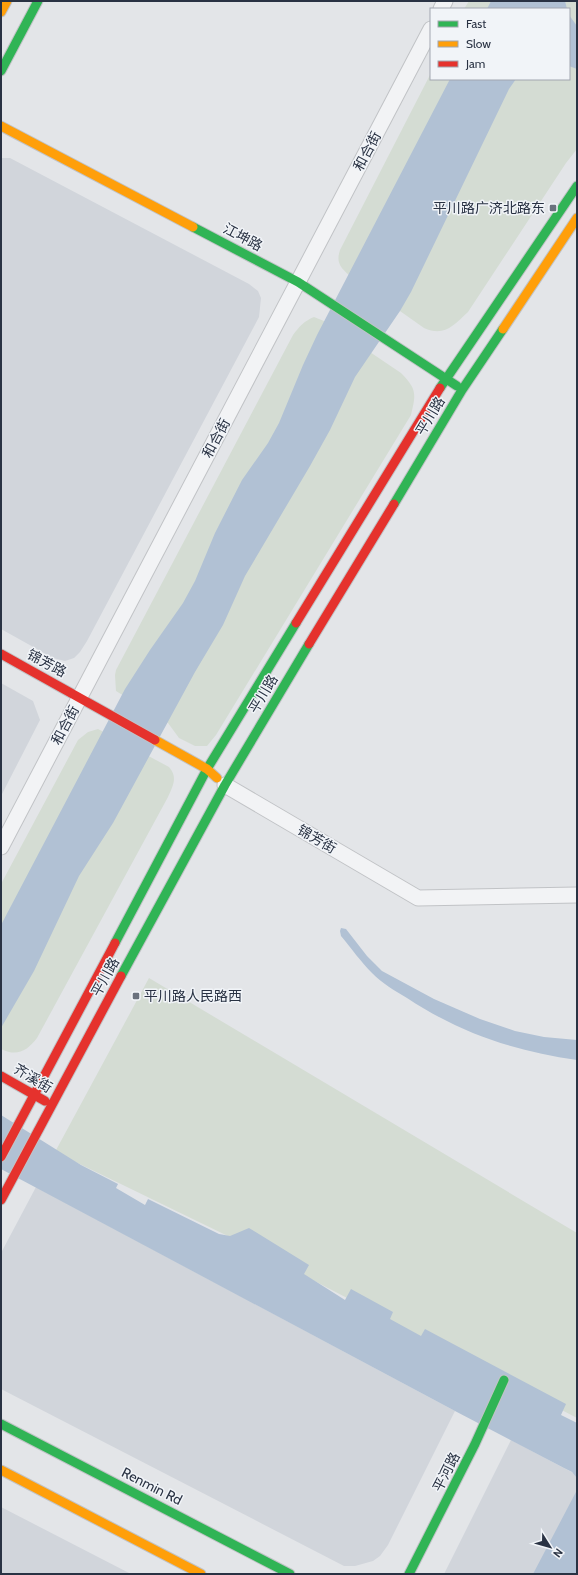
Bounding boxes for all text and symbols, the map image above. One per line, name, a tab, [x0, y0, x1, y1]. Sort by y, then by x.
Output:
legend	[430, 8, 570, 80]
text: Fast	[466, 16, 486, 31]
text: Slow	[466, 36, 491, 51]
text: Jam	[465, 56, 485, 71]
street label: 和合街	[349, 128, 385, 174]
place label: 平川路广济北路东	[433, 199, 545, 217]
marker: 平川路广济北路东	[548, 203, 558, 213]
street label: 江坤路	[220, 219, 266, 255]
street label: 平川路	[411, 393, 449, 439]
street label: 和合街	[198, 415, 234, 461]
street label: 锦芳路	[24, 645, 70, 681]
street label: 平川路	[244, 671, 282, 717]
street label: 和合街	[47, 702, 83, 748]
street label: 锦芳街	[294, 821, 340, 857]
street label: 平川路	[87, 954, 123, 1000]
place label: 平川路人民路西	[144, 987, 242, 1005]
marker: 平川路人民路西	[131, 991, 141, 1001]
street label: 齐溪街	[10, 1059, 56, 1097]
street label: 平河路	[428, 1449, 464, 1495]
street label: Renmin Rd	[119, 1463, 185, 1509]
north arrow	[530, 1527, 570, 1567]
text: N	[550, 1546, 566, 1560]

